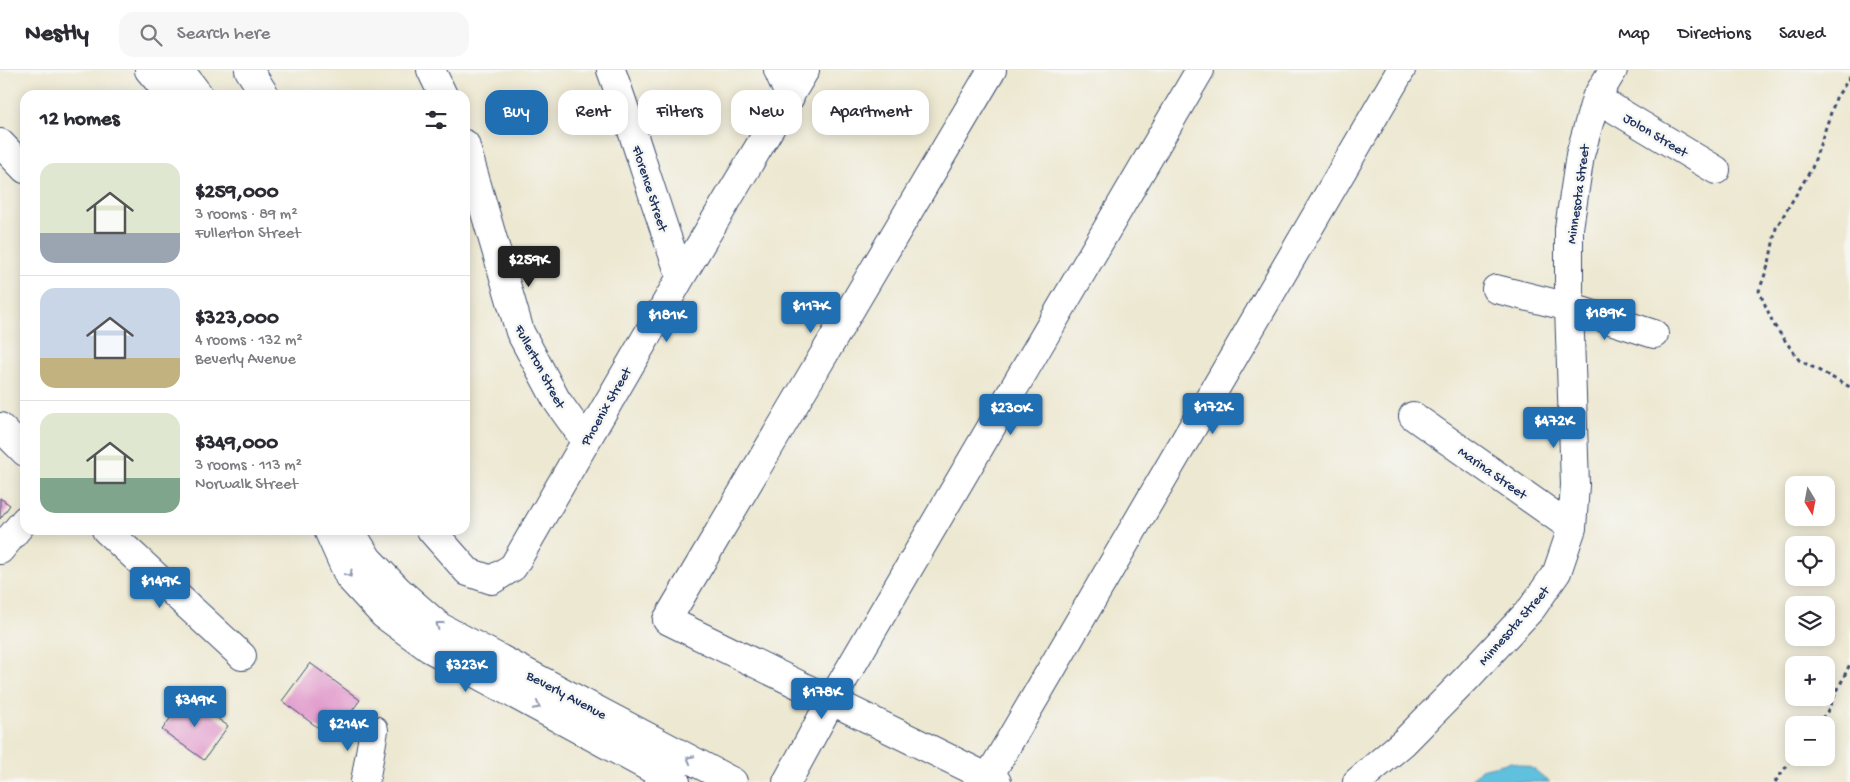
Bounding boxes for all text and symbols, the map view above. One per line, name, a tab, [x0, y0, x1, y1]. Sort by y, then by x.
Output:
search box	[119, 12, 469, 57]
text: Nestly	[25, 20, 89, 49]
icon: search	[137, 21, 165, 49]
text: Search here	[177, 23, 270, 46]
text: Map	[1618, 24, 1650, 45]
text: Directions	[1678, 24, 1751, 45]
text: Saved	[1779, 24, 1825, 45]
chip: Buy	[485, 90, 548, 135]
chip: Rent	[558, 90, 628, 135]
chip: Filters	[638, 90, 721, 135]
chip: New	[731, 90, 802, 135]
chip: Apartment	[812, 90, 929, 135]
icon: filters	[422, 106, 450, 134]
text: 12 homes	[40, 108, 119, 133]
street label: Jolon Street	[1619, 110, 1691, 163]
street label: Minnesota Street	[1564, 142, 1595, 245]
street label: Florence Street	[626, 143, 671, 235]
text: $259,000	[195, 181, 279, 206]
icon: home	[80, 183, 140, 243]
text: 3 rooms · 89 m²	[195, 206, 297, 225]
text: Fullerton Street	[195, 225, 301, 244]
pin: $259K	[494, 246, 564, 288]
text: $259K	[509, 252, 549, 271]
pin: $117K	[776, 292, 846, 334]
text: $117K	[792, 298, 830, 317]
pin: $189K	[1570, 298, 1640, 341]
pin: $181K	[632, 300, 702, 343]
text: $189K	[1585, 305, 1625, 324]
text: $323,000	[195, 307, 279, 332]
text: $181K	[648, 307, 686, 326]
icon: home	[80, 308, 140, 368]
street label: Fullerton Street	[509, 322, 569, 413]
text: 4 rooms · 132 m²	[195, 332, 303, 351]
text: Beverly Avenue	[195, 351, 296, 370]
street label: Phoenix Street	[577, 364, 637, 450]
pin: $172K	[1178, 392, 1248, 435]
pin: $230K	[976, 394, 1046, 436]
text: $172K	[1194, 399, 1232, 418]
text: $230K	[990, 400, 1032, 419]
pin: $472K	[1519, 406, 1589, 449]
text: $472K	[1534, 413, 1574, 432]
text: $349,000	[195, 432, 278, 457]
icon: home	[80, 433, 140, 493]
street label: Marina Street	[1454, 444, 1530, 505]
text: 3 rooms · 113 m²	[195, 457, 302, 476]
text: Norwalk Street	[195, 476, 298, 495]
north arrow	[1785, 476, 1835, 526]
map controls	[1785, 476, 1835, 766]
button: locate	[1785, 536, 1835, 586]
pin: $149K	[125, 566, 195, 609]
one-way arrow	[342, 569, 352, 578]
text: $149K	[141, 573, 179, 592]
street label: Minnesota Street	[1476, 582, 1555, 670]
button: layers	[1785, 596, 1835, 646]
one-way arrow	[436, 622, 445, 630]
pin: $323K	[431, 650, 501, 693]
button: +	[1785, 656, 1835, 706]
text: $323K	[446, 657, 486, 676]
street label: Beverly Avenue	[522, 668, 609, 725]
pin: $178K	[787, 678, 857, 720]
text: $178K	[802, 684, 842, 703]
pin: $349K	[160, 686, 230, 728]
text: $349K	[175, 692, 215, 711]
one-way arrow	[531, 700, 540, 710]
pin: $214K	[313, 710, 383, 752]
text: $214K	[329, 716, 367, 735]
button: −	[1785, 716, 1835, 766]
one-way arrow	[686, 755, 695, 765]

